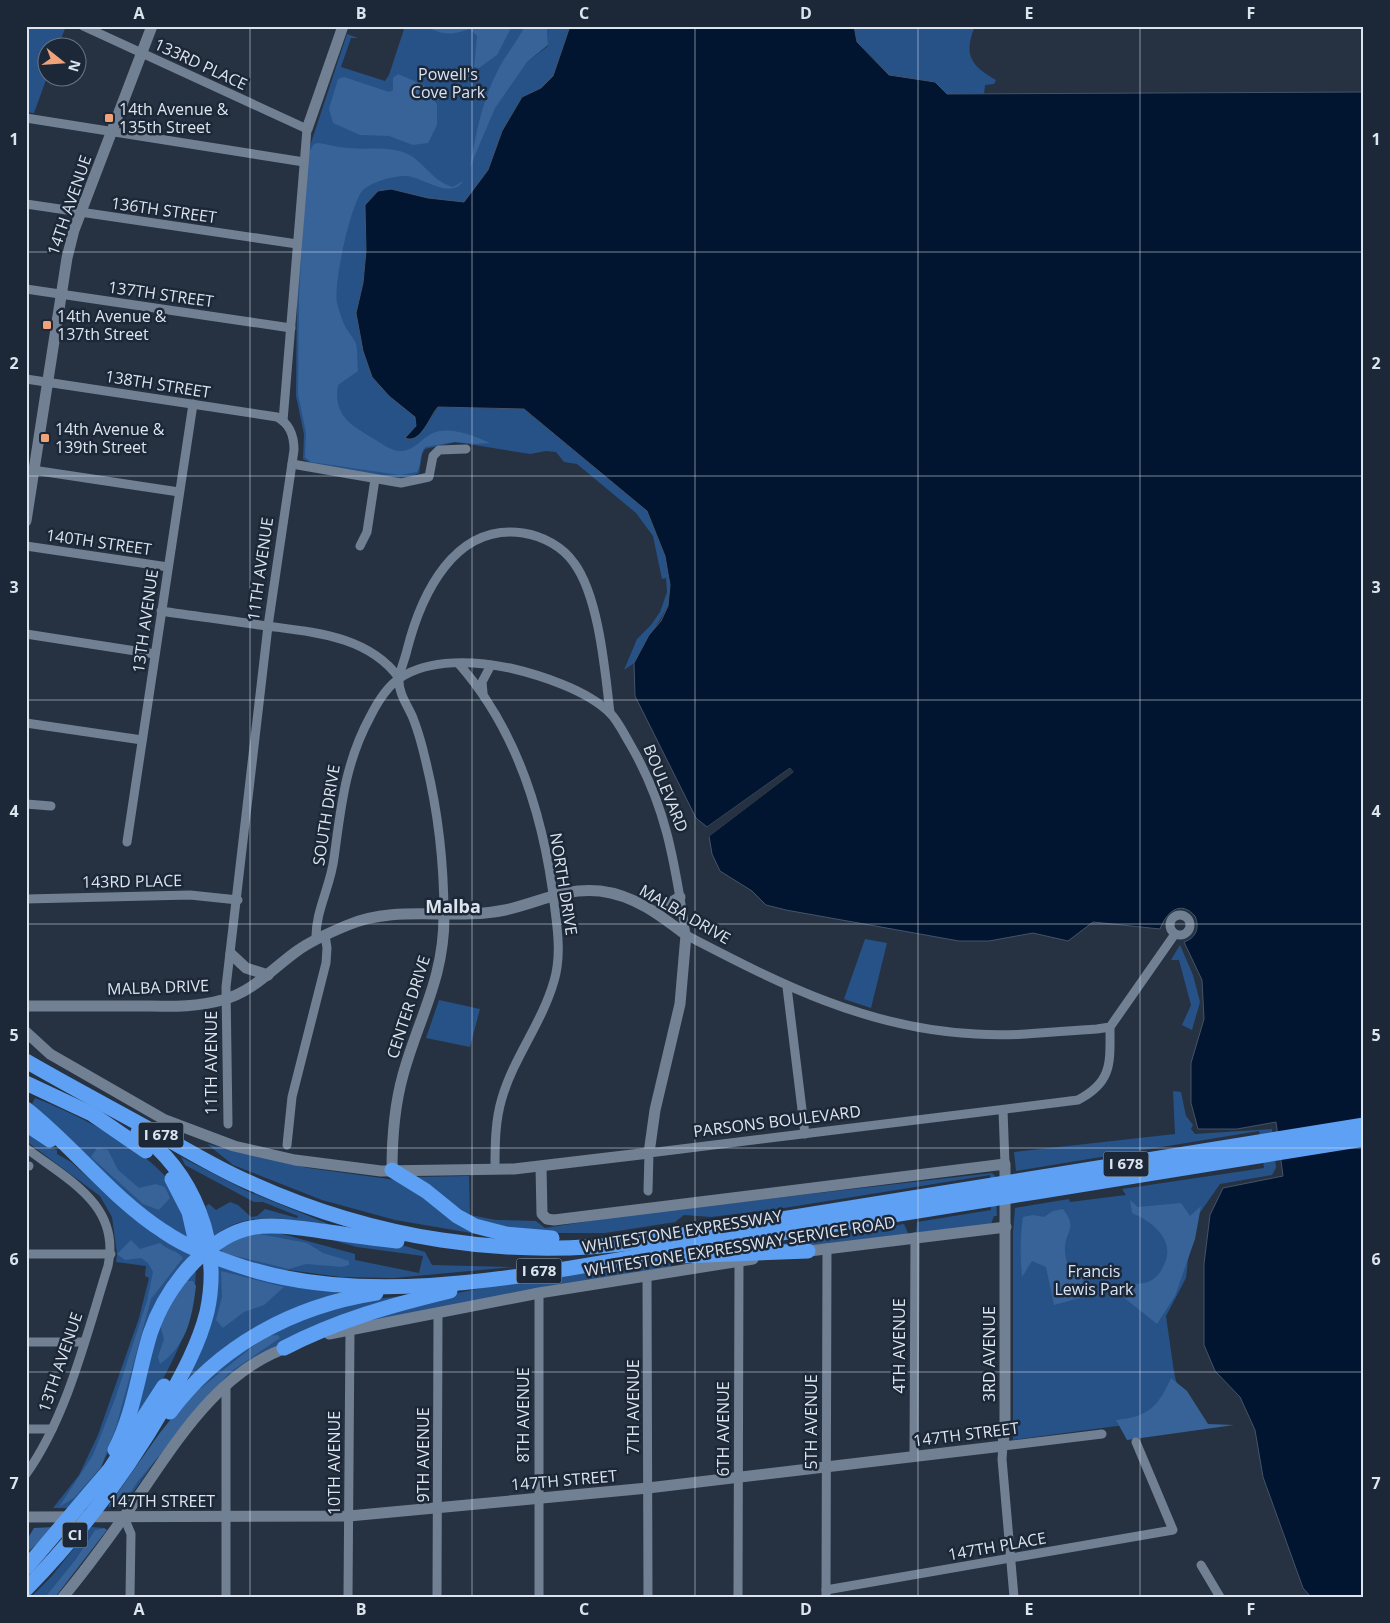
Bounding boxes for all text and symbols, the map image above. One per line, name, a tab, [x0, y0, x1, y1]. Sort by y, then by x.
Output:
text: A	[133, 2, 145, 24]
text: B	[356, 2, 366, 24]
text: C	[579, 2, 589, 24]
text: D	[800, 2, 812, 24]
text: E	[1025, 2, 1034, 24]
text: F	[1247, 2, 1255, 24]
street label: 133RD PLACE	[151, 33, 251, 95]
north arrow	[38, 38, 88, 88]
text: N	[64, 58, 86, 74]
park label: Powell's Cove Park	[411, 63, 486, 103]
place label: 14th Avenue & 135th Street	[119, 98, 229, 138]
marker: 14th Avenue & 135th Street	[103, 112, 115, 124]
text: 1	[9, 128, 19, 150]
text: 1	[1371, 128, 1381, 150]
street label: 14TH AVENUE	[42, 152, 96, 258]
street label: 136TH STREET	[110, 192, 218, 228]
street label: 137TH STREET	[107, 276, 215, 312]
place label: 14th Avenue & 137th Street	[57, 305, 167, 345]
marker: 14th Avenue & 137th Street	[41, 319, 53, 331]
text: 2	[9, 352, 19, 374]
text: 2	[1371, 352, 1381, 374]
street label: 138TH STREET	[104, 365, 212, 403]
place label: 14th Avenue & 139th Street	[55, 418, 165, 458]
marker: 14th Avenue & 139th Street	[39, 432, 51, 444]
street label: 11TH AVENUE	[242, 516, 278, 622]
street label: 140TH STREET	[45, 524, 153, 560]
street label: 13TH AVENUE	[127, 568, 163, 674]
text: 3	[9, 576, 19, 598]
text: 3	[1371, 576, 1381, 598]
street label: BOULEVARD	[638, 741, 694, 835]
street label: SOUTH DRIVE	[307, 763, 345, 867]
text: 4	[9, 800, 19, 822]
text: 4	[1371, 800, 1381, 822]
street label: NORTH DRIVE	[545, 831, 583, 937]
street label: 143RD PLACE	[82, 869, 182, 893]
street label: MALBA DRIVE	[635, 879, 735, 949]
district label: Malba	[425, 894, 481, 918]
street label: CENTER DRIVE	[381, 953, 435, 1061]
street label: MALBA DRIVE	[107, 974, 209, 1000]
street label: 11TH AVENUE	[200, 1011, 222, 1115]
text: 5	[9, 1024, 19, 1046]
text: 5	[1371, 1024, 1381, 1046]
street label: PARSONS BOULEVARD	[692, 1100, 862, 1142]
road number: I 678	[138, 1122, 184, 1148]
road number: I 678	[1104, 1152, 1148, 1176]
street label: WHITESTONE EXPRESSWAY	[581, 1204, 783, 1258]
street label: WHITESTONE EXPRESSWAY SERVICE ROAD	[583, 1211, 897, 1281]
text: 6	[9, 1248, 19, 1270]
text: 6	[1371, 1248, 1381, 1270]
road number: I 678	[516, 1258, 562, 1284]
park label: Francis Lewis Park	[1054, 1260, 1134, 1300]
street label: 4TH AVENUE	[888, 1298, 910, 1394]
street label: 3RD AVENUE	[978, 1306, 1000, 1402]
street label: 13TH AVENUE	[33, 1309, 87, 1415]
street label: 7TH AVENUE	[622, 1359, 644, 1455]
street label: 8TH AVENUE	[512, 1367, 534, 1463]
street label: 5TH AVENUE	[800, 1374, 822, 1470]
street label: 6TH AVENUE	[712, 1381, 734, 1477]
street label: 9TH AVENUE	[412, 1407, 434, 1503]
street label: 10TH AVENUE	[323, 1411, 345, 1515]
street label: 147TH STREET	[912, 1417, 1020, 1451]
street label: 147TH STREET	[510, 1464, 618, 1496]
text: 7	[9, 1472, 19, 1494]
text: 7	[1371, 1472, 1381, 1494]
street label: 147TH STREET	[109, 1490, 215, 1512]
road number: CI	[62, 1522, 88, 1548]
street label: 147TH PLACE	[946, 1527, 1048, 1565]
text: A	[133, 1598, 145, 1620]
text: B	[356, 1598, 366, 1620]
text: C	[579, 1598, 589, 1620]
text: D	[800, 1598, 812, 1620]
text: E	[1025, 1598, 1034, 1620]
text: F	[1247, 1598, 1255, 1620]

